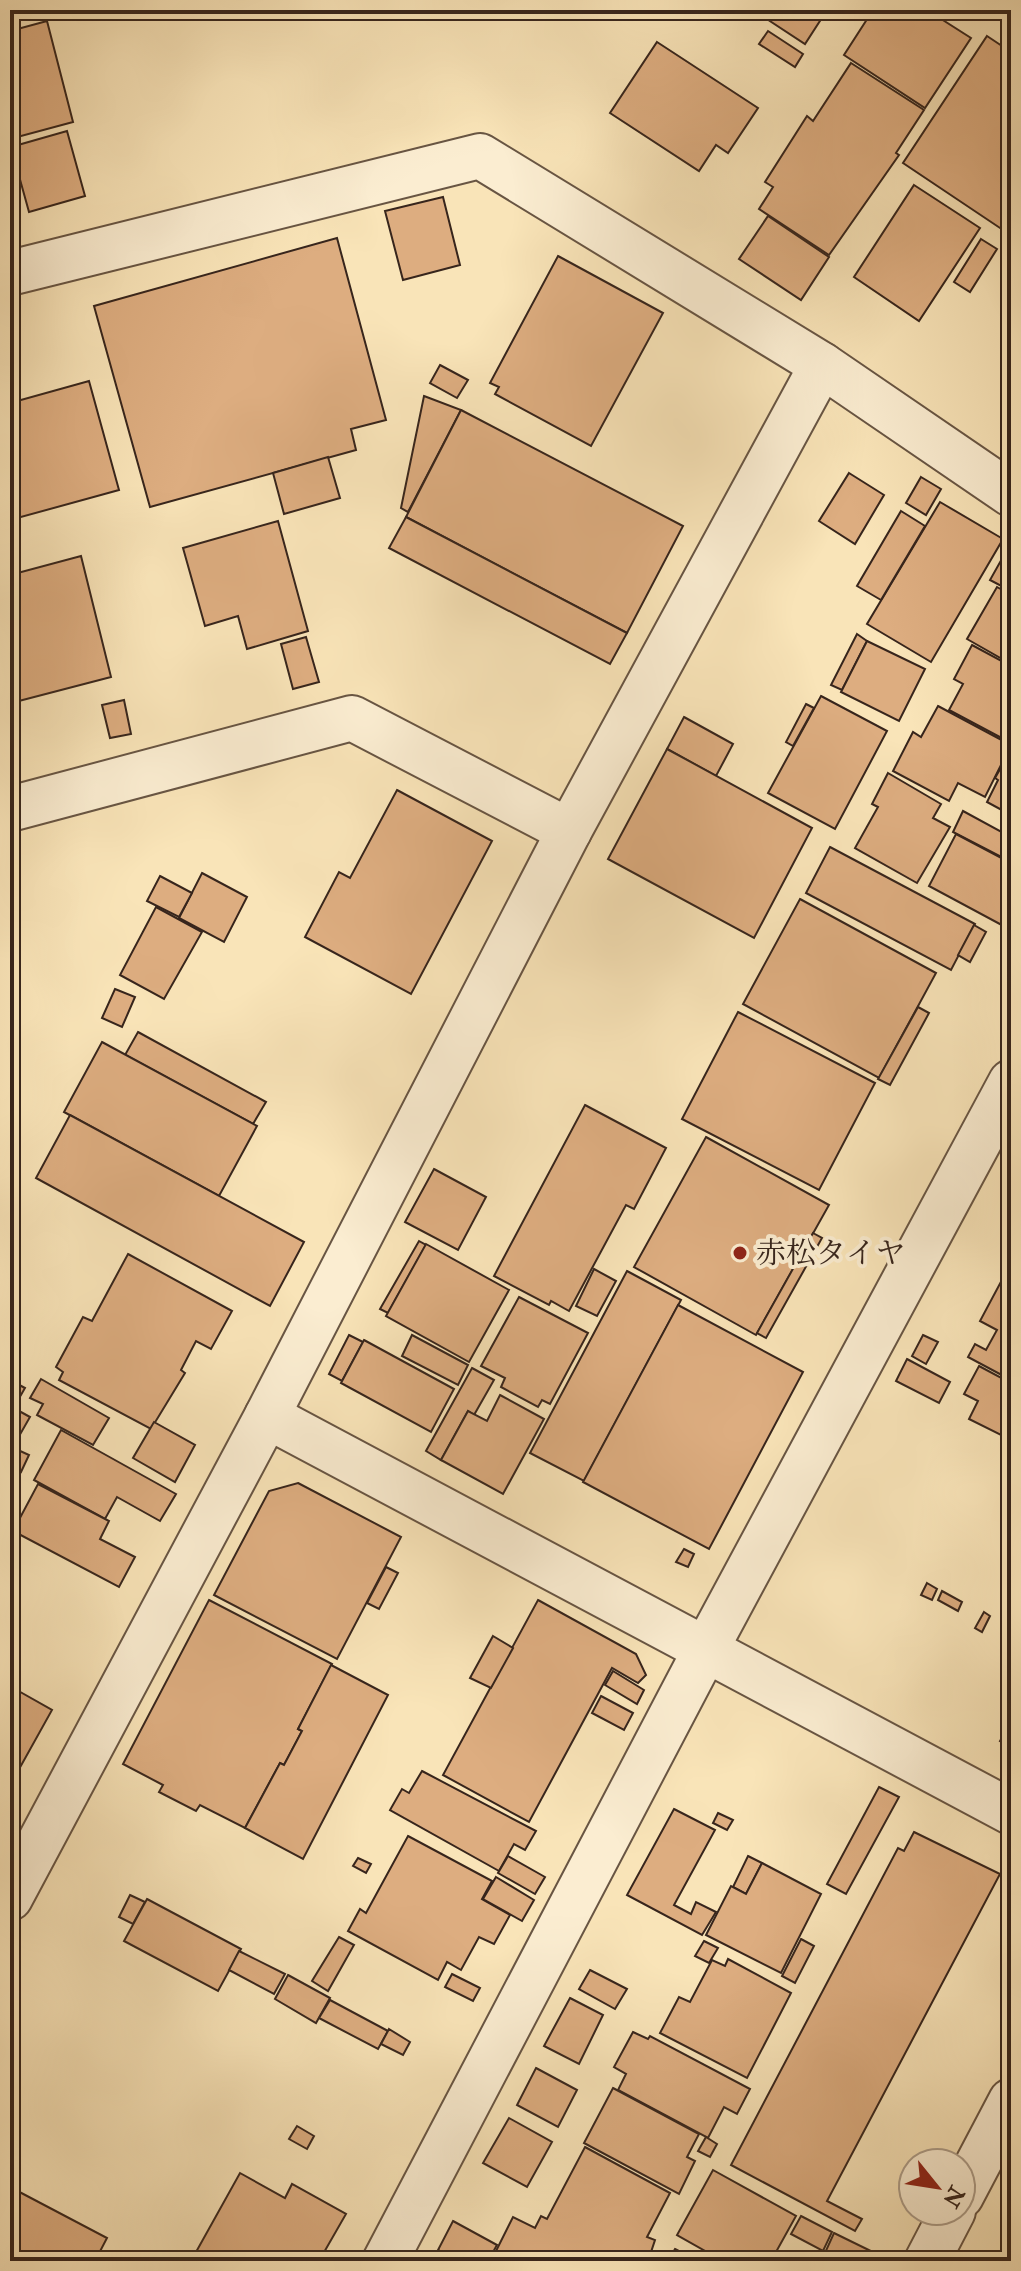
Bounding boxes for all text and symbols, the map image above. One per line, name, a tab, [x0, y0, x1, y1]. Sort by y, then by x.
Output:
place label: 赤松タイヤ	[756, 1235, 905, 1272]
marker: 赤松タイヤ	[731, 1244, 749, 1262]
north arrow	[897, 2147, 977, 2227]
text: N	[936, 2180, 971, 2212]

